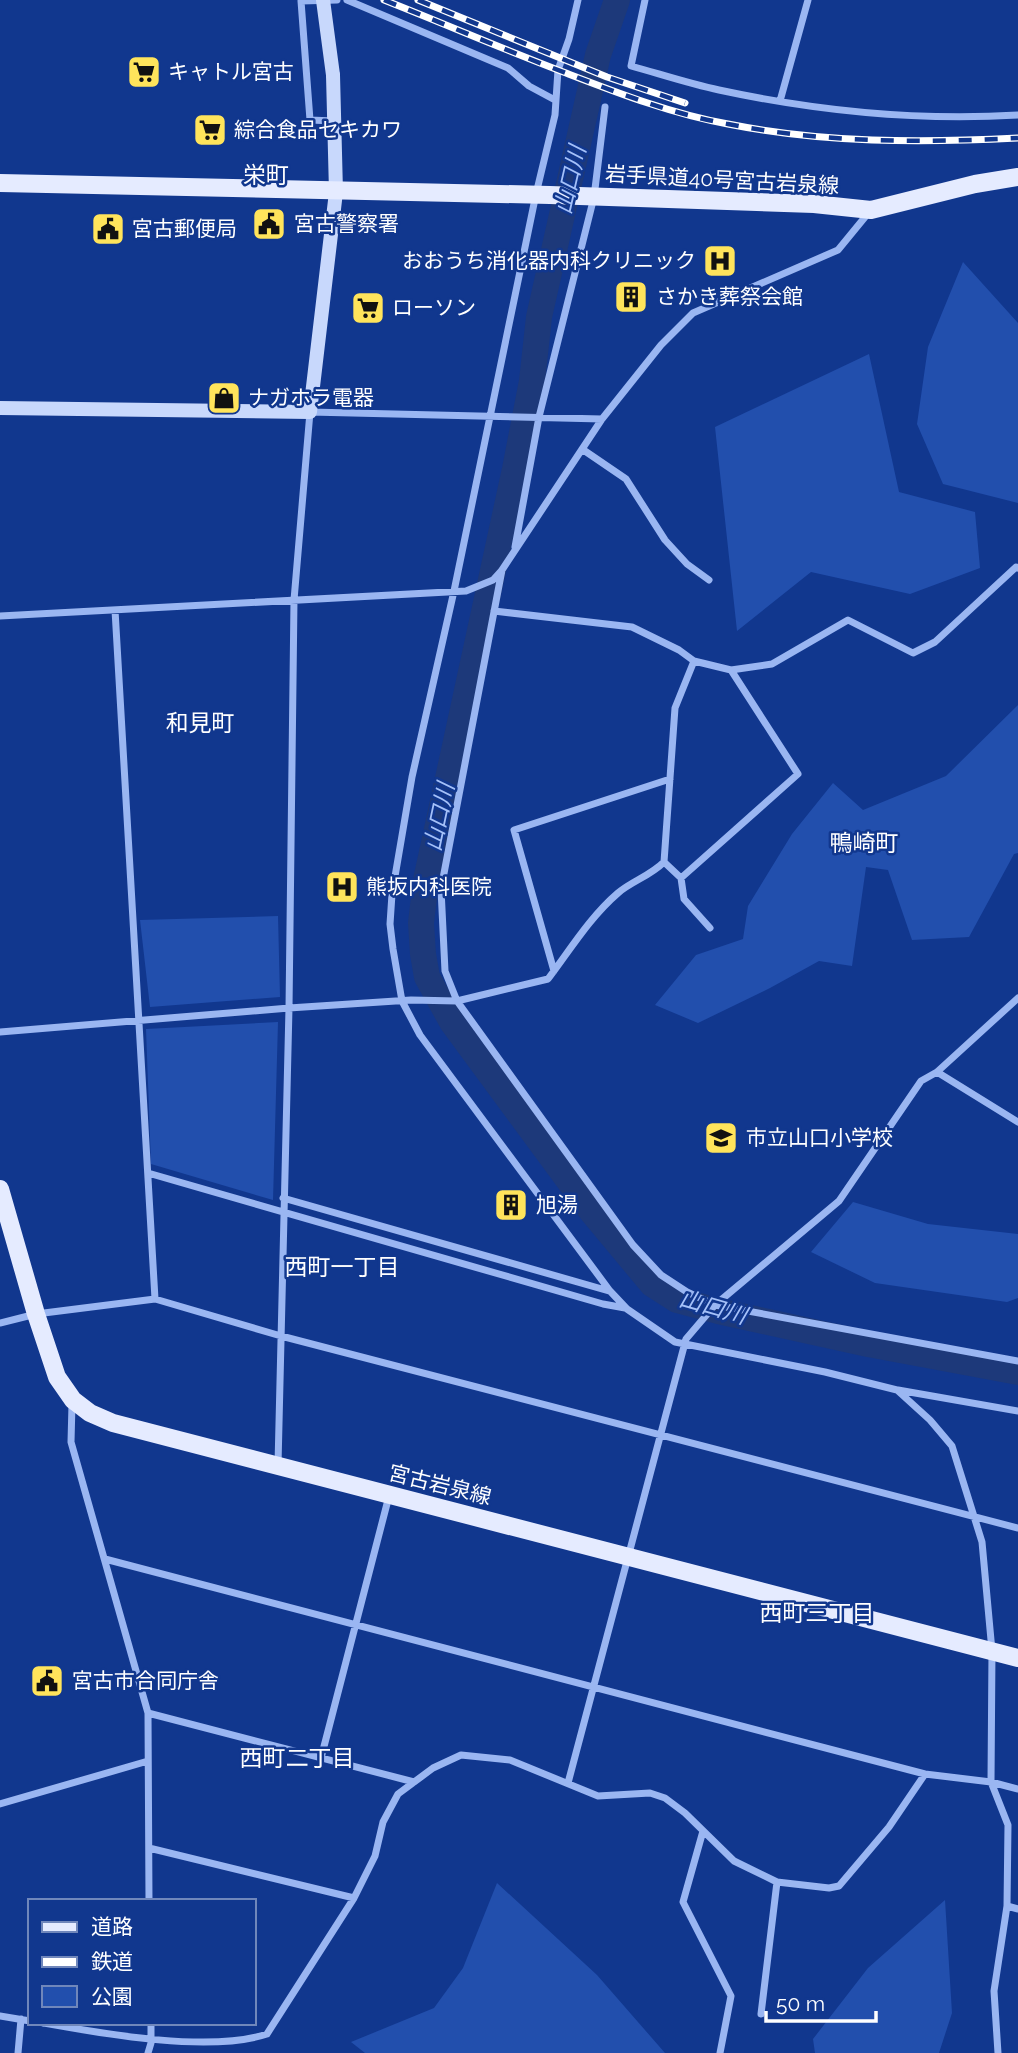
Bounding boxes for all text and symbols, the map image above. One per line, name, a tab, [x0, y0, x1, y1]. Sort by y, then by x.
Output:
supermarket icon: キャトル宮古	[125, 53, 163, 91]
place label: キャトル宮古	[168, 59, 294, 84]
supermarket icon: 綜合食品セキカワ	[191, 111, 229, 149]
place label: 綜合食品セキカワ	[234, 117, 402, 142]
water label: 山口川	[549, 140, 591, 217]
district label: 栄町	[243, 161, 289, 188]
street label: 岩手県道40号宮古岩泉線	[604, 161, 840, 198]
public building icon: 宮古警察署	[250, 205, 288, 243]
public building icon: 宮古郵便局	[89, 210, 127, 248]
place label: 宮古警察署	[294, 211, 399, 236]
place label: 宮古郵便局	[132, 216, 237, 241]
hospital icon: おおうち消化器内科クリニック	[701, 242, 739, 280]
place label: おおうち消化器内科クリニック	[402, 248, 696, 273]
building icon: さかき葬祭会館	[612, 278, 650, 316]
place label: さかき葬祭会館	[656, 284, 803, 309]
supermarket icon: ローソン	[349, 289, 387, 327]
place label: ローソン	[392, 295, 476, 320]
shop icon: ナガホラ電器	[205, 379, 243, 417]
place label: ナガホラ電器	[248, 385, 374, 410]
district label: 和見町	[166, 709, 235, 736]
water label: 山口川	[418, 777, 460, 853]
district label: 鴨崎町	[830, 829, 899, 856]
hospital icon: 熊坂内科医院	[323, 868, 361, 906]
place label: 熊坂内科医院	[366, 874, 492, 899]
school or university icon: 市立山口小学校	[702, 1119, 740, 1157]
place label: 市立山口小学校	[746, 1125, 893, 1150]
building icon: 旭湯	[492, 1186, 530, 1224]
place label: 旭湯	[536, 1192, 578, 1217]
district label: 西町一丁目	[285, 1253, 400, 1280]
water label: 山口川	[676, 1284, 753, 1330]
street label: 宮古岩泉線	[386, 1460, 494, 1509]
district label: 西町三丁目	[760, 1599, 875, 1626]
public building icon: 宮古市合同庁舎	[28, 1662, 66, 1700]
place label: 宮古市合同庁舎	[72, 1668, 219, 1693]
district label: 西町二丁目	[240, 1744, 355, 1771]
legend	[28, 1899, 256, 2025]
text: 道路	[91, 1914, 133, 1939]
text: 鉄道	[91, 1949, 133, 1974]
scale bar	[766, 1980, 876, 2024]
text: 公園	[91, 1984, 133, 2009]
text: 50 m	[776, 1991, 825, 2016]

